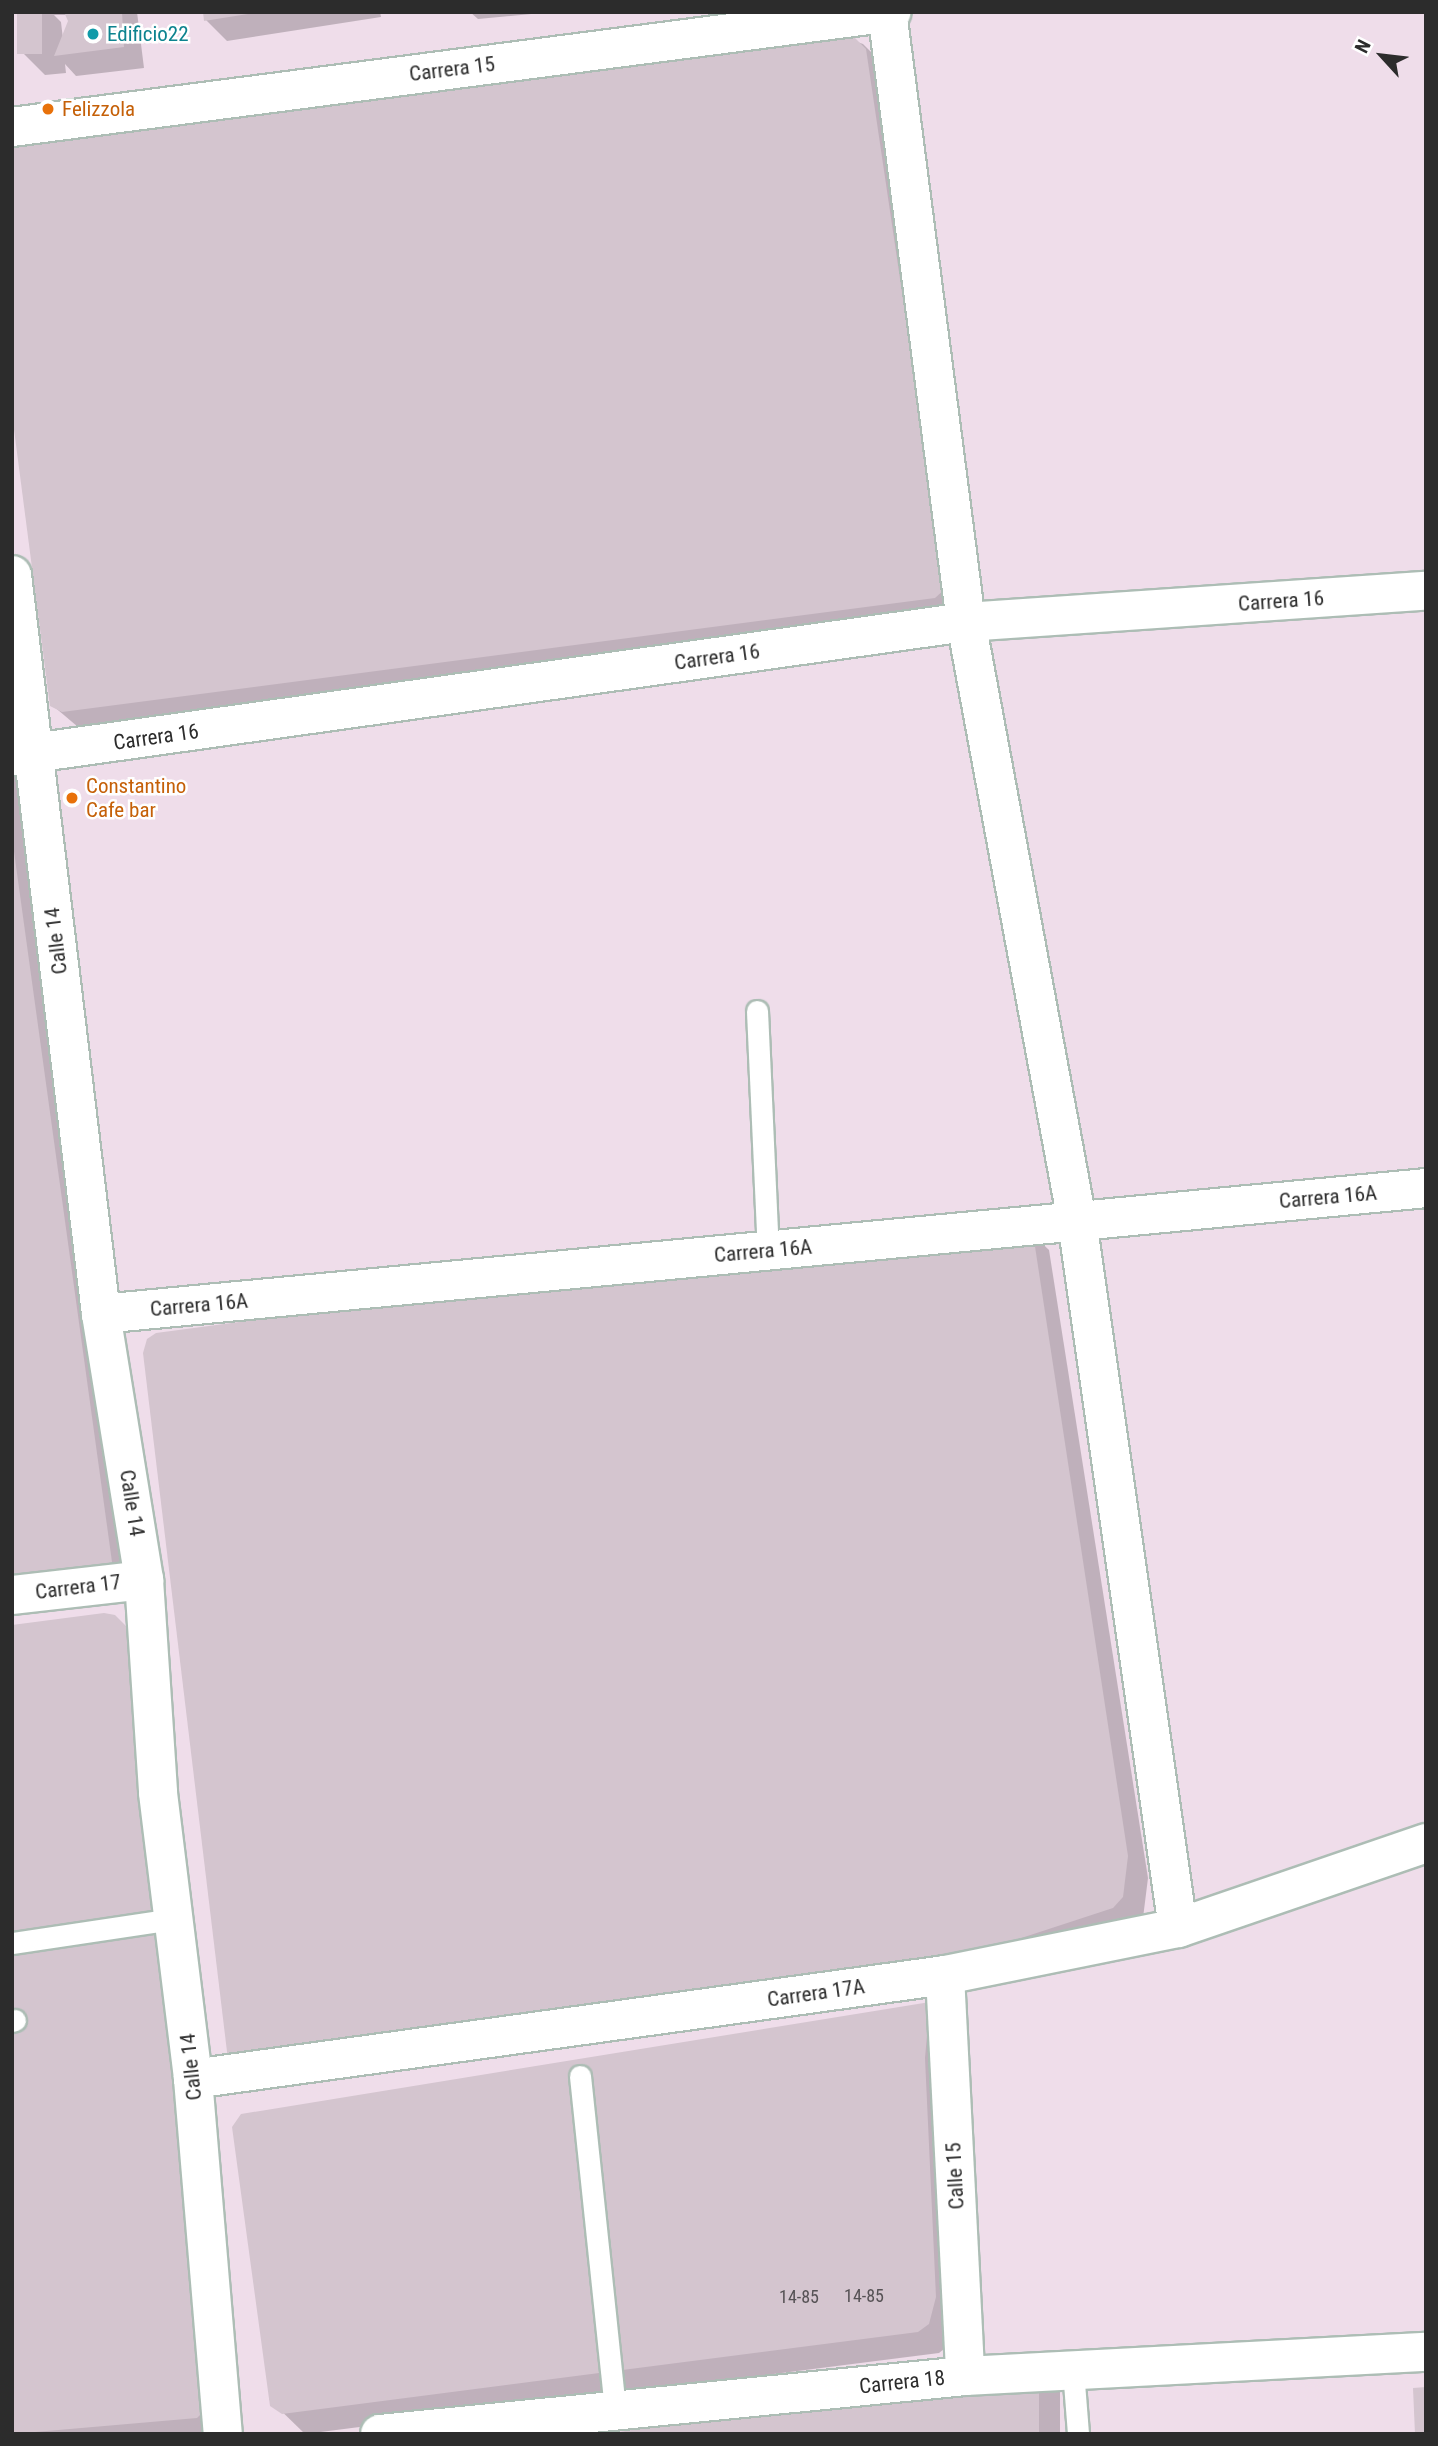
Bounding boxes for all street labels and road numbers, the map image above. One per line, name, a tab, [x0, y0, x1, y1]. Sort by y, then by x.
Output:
street label: Carrera 15	[408, 51, 496, 87]
street label: Carrera 16	[1237, 585, 1325, 617]
street label: Carrera 16	[673, 639, 761, 675]
street label: Carrera 16	[112, 719, 200, 755]
street label: Calle 14	[39, 906, 73, 976]
street label: Carrera 16A	[1278, 1180, 1378, 1214]
street label: Carrera 16A	[713, 1234, 813, 1268]
street label: Carrera 16A	[149, 1288, 249, 1322]
street label: Calle 14	[114, 1468, 150, 1538]
street label: Carrera 17	[34, 1569, 122, 1605]
street label: Carrera 17A	[766, 1974, 866, 2012]
street label: Calle 14	[175, 2032, 207, 2102]
street label: Calle 15	[941, 2142, 969, 2210]
street label: Carrera 18	[858, 2365, 946, 2399]

